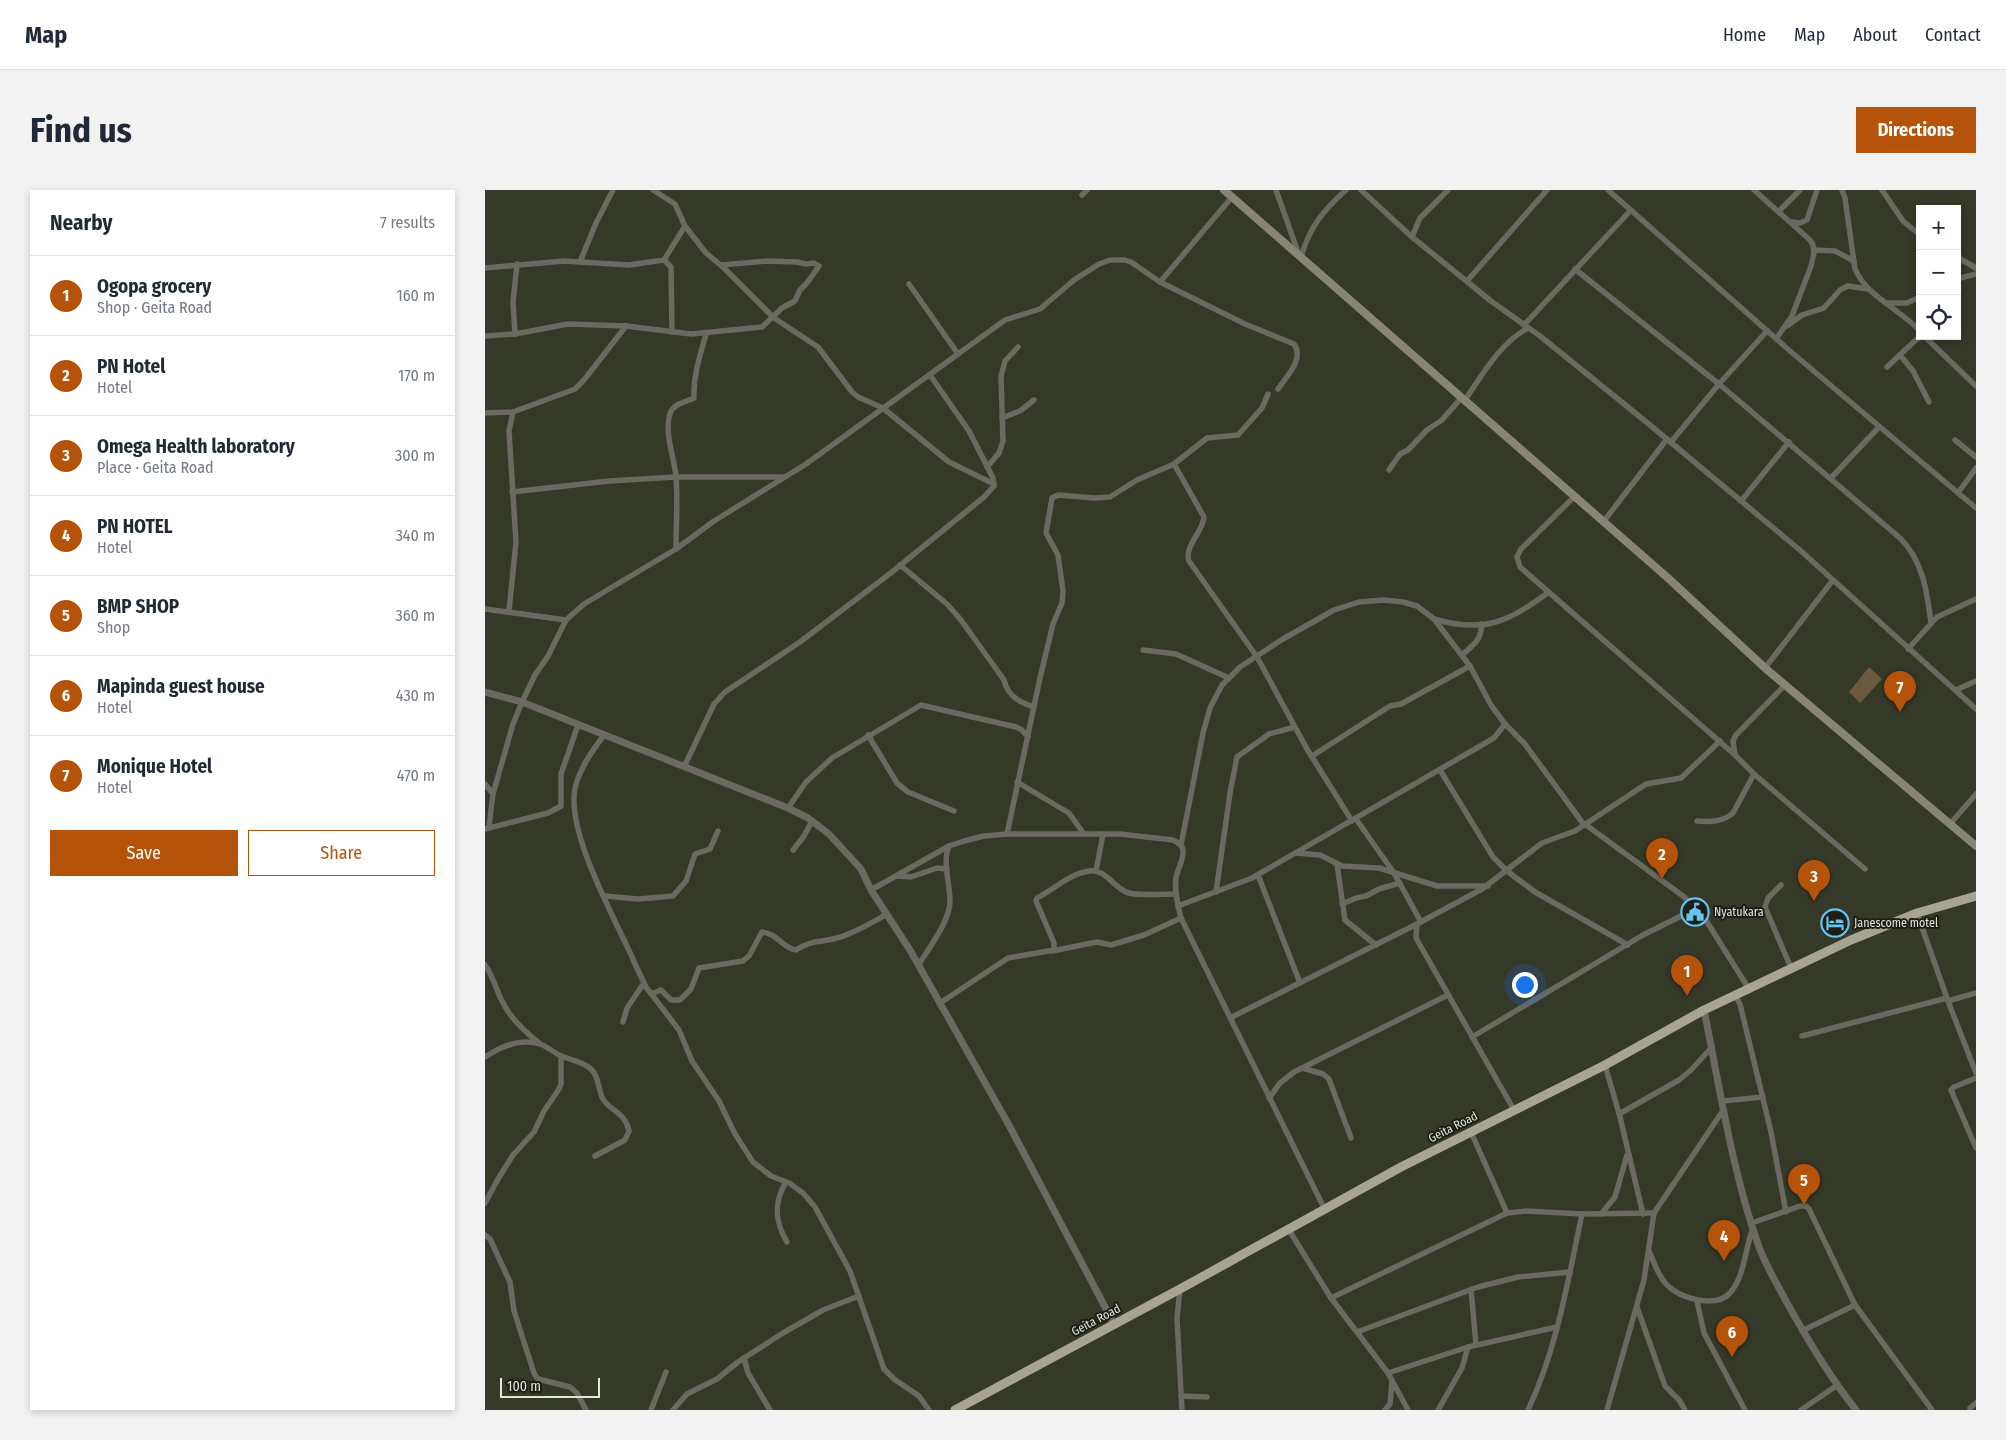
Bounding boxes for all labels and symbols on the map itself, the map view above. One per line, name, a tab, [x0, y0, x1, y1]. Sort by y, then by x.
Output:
pin: 7	[1884, 671, 1916, 712]
pin: 2	[1646, 838, 1678, 879]
pin: 3	[1798, 860, 1830, 901]
public building icon: Nyatukara	[1680, 897, 1710, 927]
place label: Nyatukara	[1714, 905, 1764, 919]
hotel icon: Janescome motel	[1820, 908, 1850, 938]
place label: Janescome motel	[1854, 916, 1938, 930]
pin: 1	[1671, 955, 1703, 996]
your location	[1512, 972, 1538, 998]
street label: Geita Road	[1426, 1109, 1480, 1145]
pin: 5	[1788, 1164, 1820, 1205]
pin: 4	[1708, 1220, 1740, 1261]
street label: Geita Road	[1069, 1301, 1123, 1339]
pin: 6	[1716, 1316, 1748, 1357]
scale bar	[500, 1375, 600, 1398]

